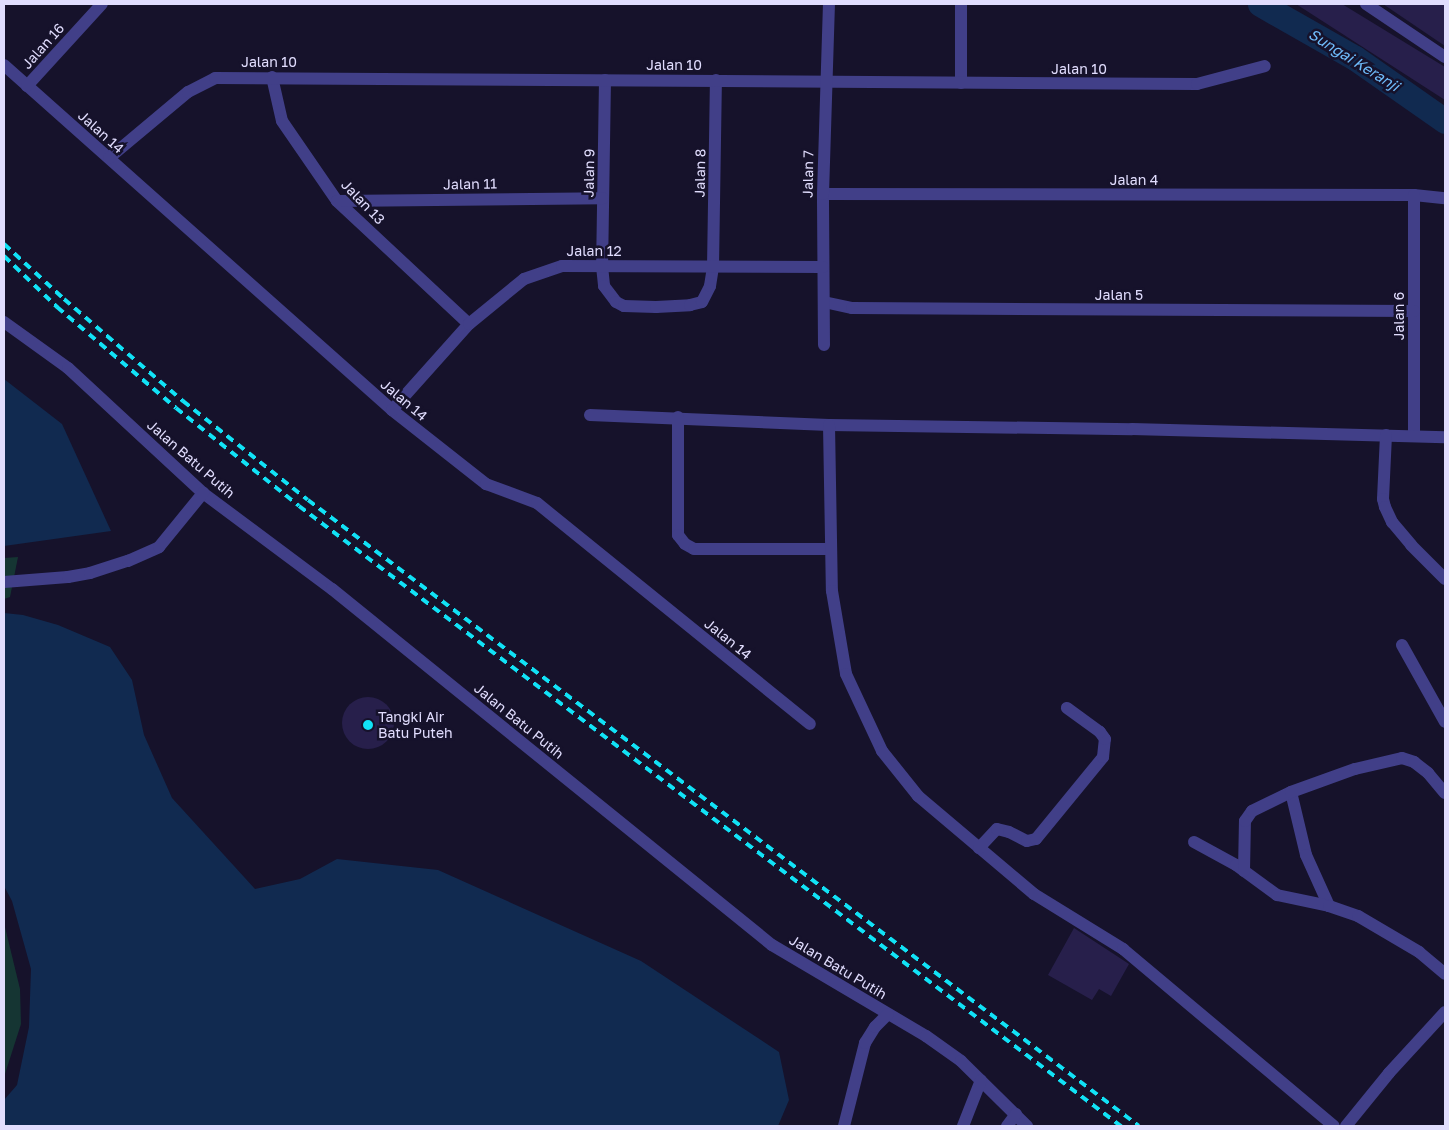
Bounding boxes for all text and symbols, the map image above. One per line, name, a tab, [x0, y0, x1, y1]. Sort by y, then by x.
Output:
street label: Jalan 16	[18, 20, 68, 72]
water label: Sungai Keranji	[1305, 25, 1403, 95]
street label: Jalan 10	[241, 54, 297, 70]
street label: Jalan 10	[646, 57, 702, 73]
street label: Jalan 10	[1051, 61, 1107, 77]
street label: Jalan 14	[75, 107, 127, 157]
street label: Jalan 8	[691, 148, 709, 198]
street label: Jalan 9	[580, 149, 598, 197]
street label: Jalan 7	[799, 150, 817, 198]
street label: Jalan 4	[1110, 172, 1158, 188]
street label: Jalan 11	[443, 175, 497, 193]
street label: Jalan 13	[338, 176, 388, 228]
street label: Jalan 12	[566, 243, 622, 259]
street label: Jalan 5	[1095, 287, 1143, 303]
street label: Jalan 6	[1391, 292, 1407, 340]
street label: Jalan 14	[377, 376, 431, 424]
street label: Jalan Batu Putih	[144, 416, 238, 502]
street label: Jalan 14	[701, 615, 755, 663]
street label: Jalan Batu Putih	[471, 680, 567, 762]
place label: Tangki Air Batu Puteh	[378, 709, 453, 742]
marker: Tangki Air Batu Puteh	[362, 719, 374, 731]
street label: Jalan Batu Putih	[786, 931, 890, 1003]

